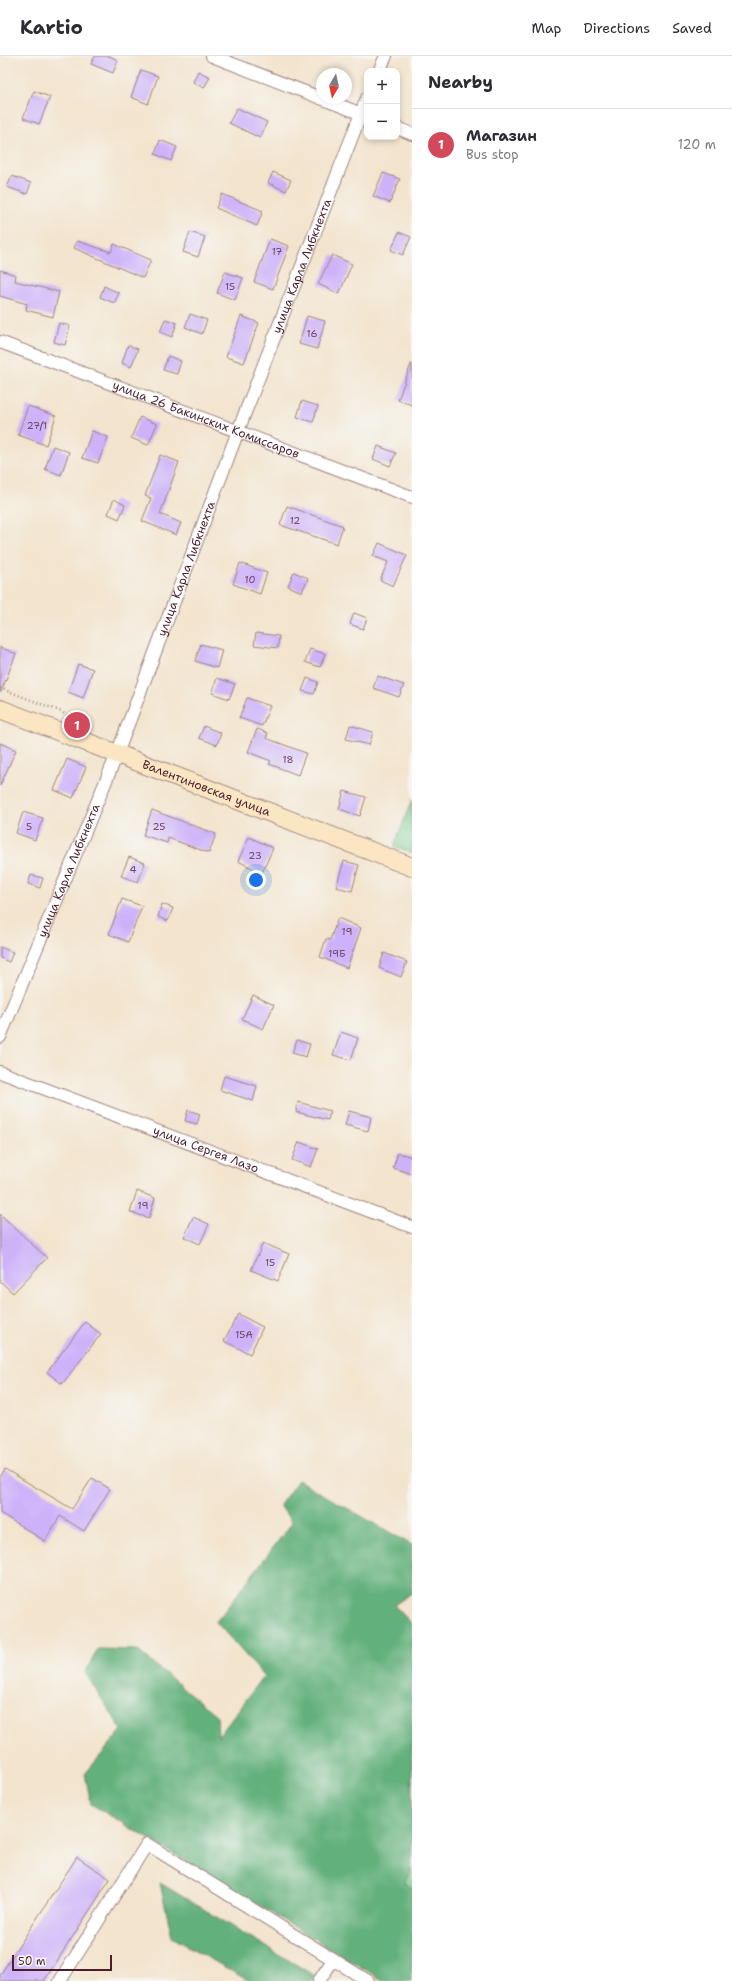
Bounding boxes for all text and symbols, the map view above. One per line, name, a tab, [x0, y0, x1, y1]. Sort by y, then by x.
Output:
text: Kartio	[20, 15, 83, 40]
text: Map	[532, 19, 562, 37]
text: Directions	[584, 19, 650, 37]
text: Saved	[672, 19, 712, 37]
north arrow	[316, 68, 352, 104]
map controls	[364, 68, 400, 140]
button: +	[364, 68, 400, 104]
text: Nearby	[428, 71, 493, 93]
button: −	[364, 104, 400, 140]
text: Магазин	[466, 126, 537, 146]
text: 1	[438, 136, 444, 153]
text: 120 m	[678, 136, 716, 153]
text: Bus stop	[466, 146, 518, 163]
street label: улица Карла Либкнехта	[269, 196, 335, 336]
house number: 17	[272, 245, 282, 258]
house number: 15	[225, 280, 235, 293]
house number: 16	[307, 327, 317, 340]
street label: улица 26 Бакинских Комиссаров	[110, 377, 302, 462]
house number: 27/1	[27, 419, 47, 432]
street label: улица Карла Либкнехта	[154, 499, 219, 639]
house number: 12	[290, 514, 300, 527]
house number: 10	[245, 573, 255, 586]
pin: 1	[64, 710, 90, 740]
house number: 18	[282, 753, 294, 766]
street label: Валентиновская улица	[140, 756, 273, 820]
street label: улица Карла Либкнехта	[34, 801, 104, 940]
house number: 5	[26, 820, 32, 833]
house number: 25	[153, 820, 165, 833]
house number: 23	[248, 849, 262, 862]
house number: 4	[130, 863, 137, 876]
your location	[246, 870, 266, 890]
house number: 19	[342, 925, 352, 938]
house number: 19Б	[328, 947, 346, 960]
street label: улица Сергея Лазо	[151, 1122, 261, 1177]
house number: 19	[138, 1199, 148, 1212]
house number: 15	[265, 1256, 275, 1269]
house number: 15А	[235, 1328, 253, 1341]
scale bar	[12, 1953, 112, 1972]
text: 50 m	[18, 1954, 46, 1969]

